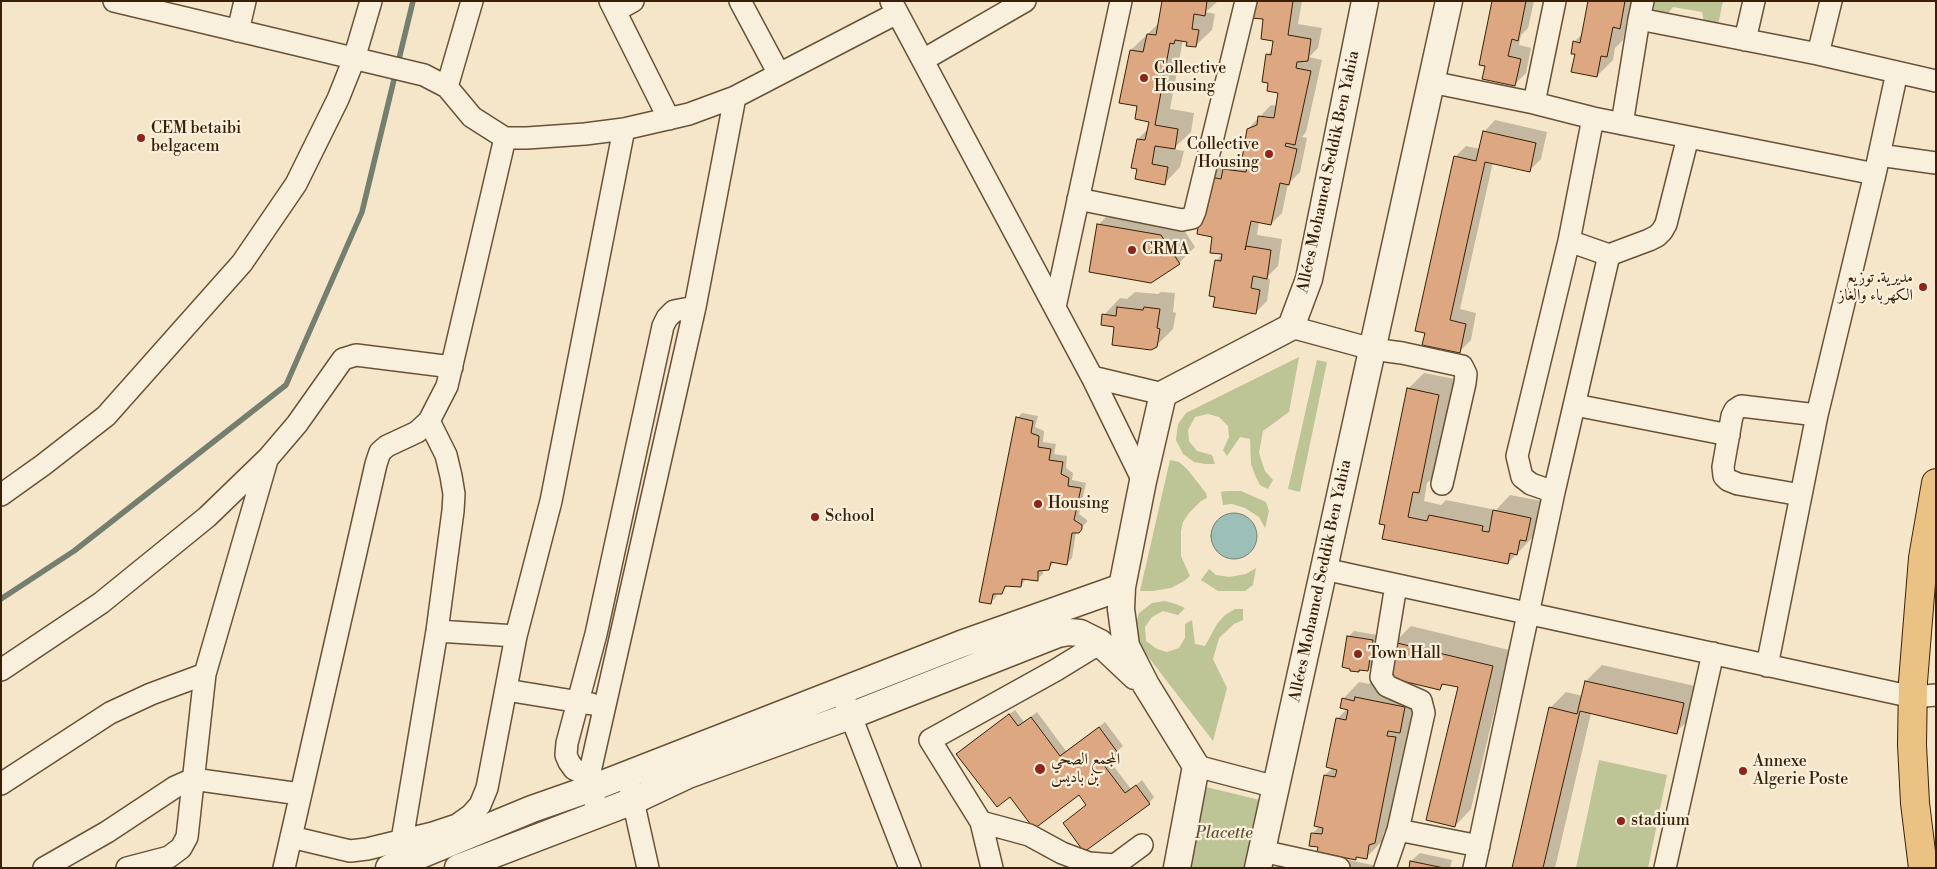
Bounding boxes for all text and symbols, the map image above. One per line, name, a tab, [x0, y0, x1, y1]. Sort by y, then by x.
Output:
street label: Allées Mohamed Seddik Ben Yahia	[1294, 49, 1364, 295]
place label: ِCollective Housing	[1154, 59, 1226, 97]
marker: ِCollective Housing	[1138, 72, 1150, 84]
place label: CEM betaibi belgacem	[151, 119, 241, 157]
marker: CEM betaibi belgacem	[135, 132, 147, 144]
place label: Collective Housing	[1187, 135, 1259, 173]
marker: Collective Housing	[1263, 148, 1275, 160]
place label: CRMA	[1142, 240, 1189, 260]
marker: CRMA	[1126, 244, 1138, 256]
place label: مديرية. توزيع الكهرباء والغاز	[1838, 268, 1913, 306]
marker: مديرية. توزيع الكهرباء والغاز	[1917, 281, 1929, 293]
street label: Allées Mohamed Seddik Ben Yahia	[1286, 458, 1356, 704]
place label: Housing	[1048, 494, 1109, 514]
marker: Housing	[1032, 498, 1044, 510]
place label: School	[825, 507, 874, 527]
marker: School	[809, 511, 821, 523]
place label: Town Hall	[1368, 644, 1441, 664]
marker: Town Hall	[1352, 648, 1364, 660]
place label: المجمع الصحي بن باديس	[1051, 750, 1120, 788]
place label: Annexe Algerie Poste	[1753, 752, 1848, 790]
marker: المجمع الصحي بن باديس	[1033, 762, 1047, 776]
marker: Annexe Algerie Poste	[1737, 765, 1749, 777]
place label: stadium	[1631, 811, 1690, 831]
marker: stadium	[1615, 815, 1627, 827]
park label: Placette	[1195, 824, 1253, 844]

